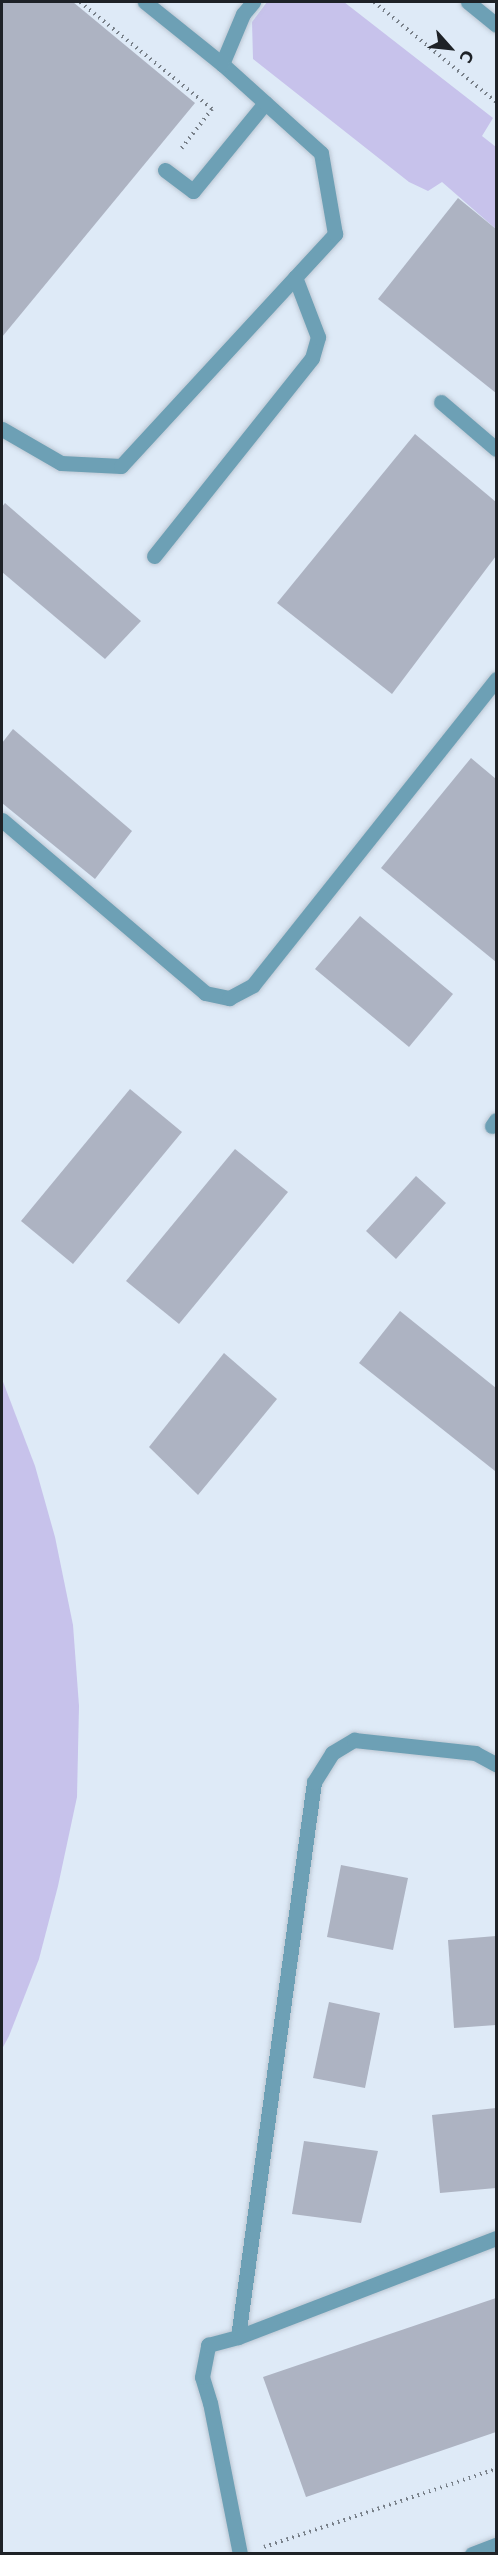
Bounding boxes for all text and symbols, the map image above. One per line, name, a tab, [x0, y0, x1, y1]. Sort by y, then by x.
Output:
north arrow	[420, 18, 480, 78]
text: С	[455, 47, 478, 66]

